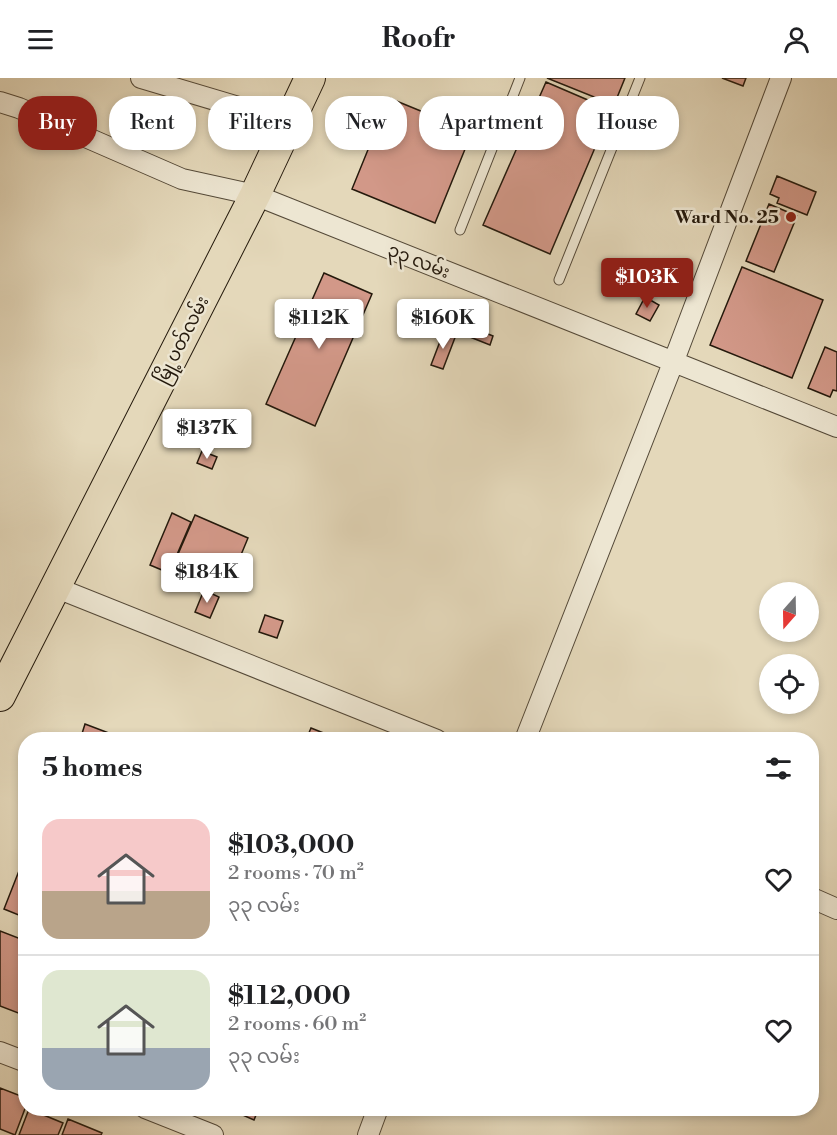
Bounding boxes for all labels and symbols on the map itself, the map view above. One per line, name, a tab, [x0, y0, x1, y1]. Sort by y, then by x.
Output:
place label: Ward No. 25	[673, 206, 779, 229]
marker: Ward No. 25	[784, 210, 798, 224]
street label: ၃၃ လမ်း	[383, 237, 454, 287]
pin: $103K	[605, 258, 689, 309]
street label: မြို့ပတ်လမ်း	[148, 291, 217, 389]
pin: $112K	[277, 299, 361, 350]
pin: $160K	[401, 299, 485, 350]
pin: $137K	[165, 409, 249, 460]
pin: $184K	[165, 553, 249, 604]
north arrow	[759, 582, 819, 642]

